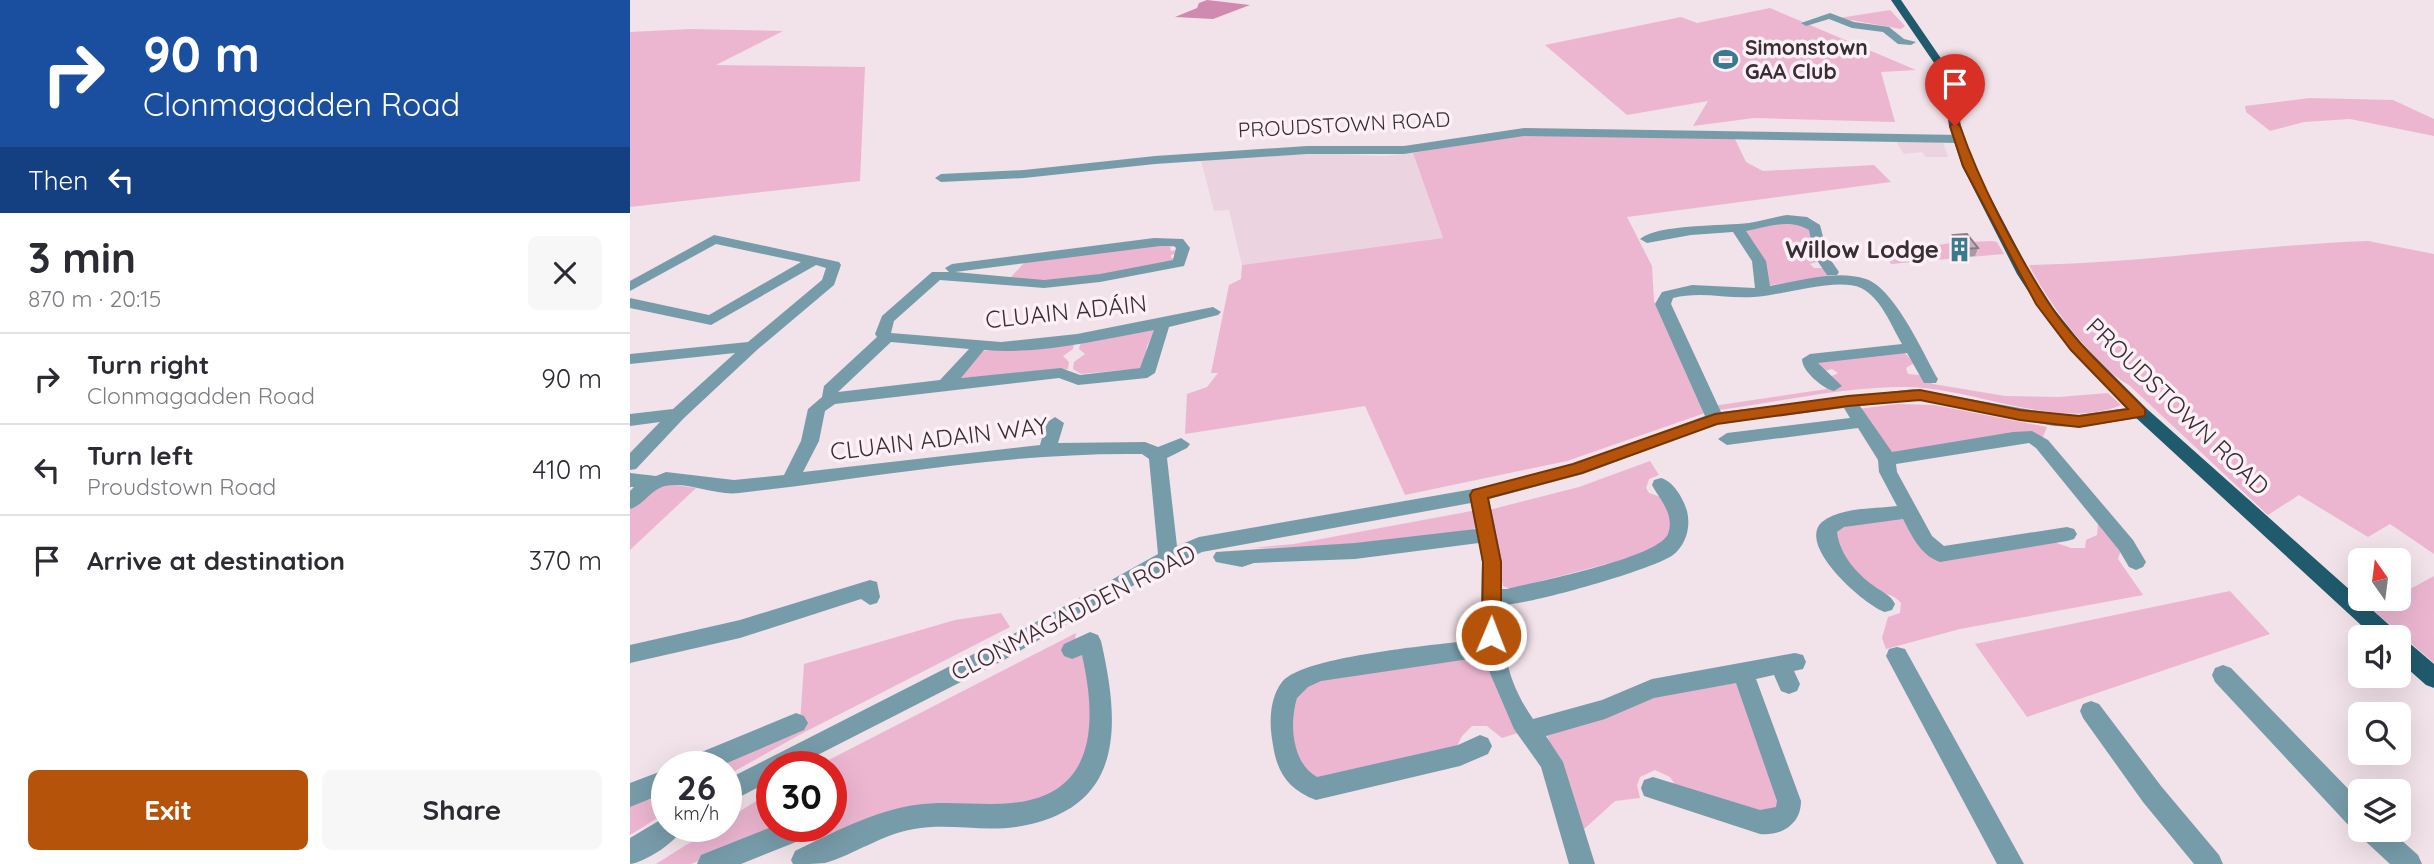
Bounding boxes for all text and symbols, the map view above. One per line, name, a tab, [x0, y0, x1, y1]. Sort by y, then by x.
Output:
text: 90 m	[143, 23, 260, 84]
icon: right	[28, 28, 119, 119]
place label: Simonstown GAA Club	[1745, 34, 1868, 84]
sports icon: Simonstown GAA Club	[1711, 45, 1739, 73]
pin	[1925, 54, 1985, 126]
icon: arrive	[1936, 65, 1974, 103]
text: Clonmagadden Road	[143, 84, 460, 124]
street label: PROUDSTOWN ROAD	[1237, 105, 1451, 143]
icon: left	[102, 161, 140, 199]
text: Then	[28, 164, 88, 197]
text: 3 min	[28, 231, 136, 284]
place label: Willow Lodge	[1785, 234, 1939, 264]
building icon: Willow Lodge	[1945, 235, 1973, 263]
button: close	[528, 236, 602, 310]
text: 870 m · 20:15	[28, 284, 161, 313]
street label: CLUAIN ADÁIN	[984, 288, 1148, 334]
street label: PROUDSTOWN ROAD	[2080, 311, 2276, 501]
text: Turn right	[87, 348, 209, 381]
icon: right	[28, 360, 66, 398]
text: 90 m	[541, 362, 602, 395]
text: Clonmagadden Road	[87, 381, 315, 410]
street label: CLUAIN ADAIN WAY	[828, 410, 1050, 466]
text: Turn left	[87, 439, 194, 472]
icon: left	[28, 451, 66, 489]
text: 410 m	[533, 453, 602, 486]
text: Proudstown Road	[87, 472, 276, 501]
street label: CLONMAGADDEN ROAD	[946, 537, 1200, 687]
icon: arrive	[28, 542, 66, 580]
text: Arrive at destination	[87, 544, 345, 577]
text: 370 m	[529, 544, 602, 577]
north arrow	[2348, 548, 2412, 611]
map controls	[2348, 548, 2411, 842]
position arrow	[1454, 598, 1528, 672]
button: sound	[2348, 625, 2411, 688]
button: search	[2348, 702, 2411, 765]
speed limit sign: 30	[756, 751, 847, 842]
text: 26	[677, 765, 716, 809]
button: Exit	[28, 770, 308, 850]
button: Share	[322, 770, 602, 850]
button: layers	[2348, 779, 2411, 842]
text: km/h	[674, 802, 719, 825]

